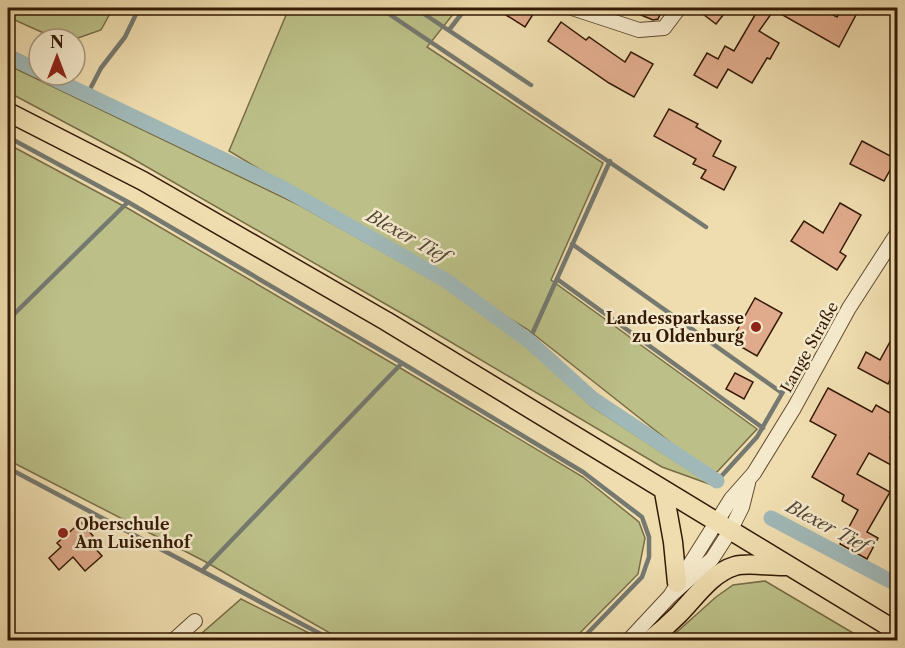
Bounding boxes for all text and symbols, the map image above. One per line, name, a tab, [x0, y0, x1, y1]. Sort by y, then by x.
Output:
north arrow	[27, 27, 87, 87]
text: N	[50, 32, 64, 52]
water label: Blexer Tief	[361, 204, 457, 270]
street label: Lange Straße	[776, 298, 842, 396]
place label: Landessparkasse zu Oldenburg	[606, 308, 745, 346]
marker: Landessparkasse zu Oldenburg	[749, 320, 763, 334]
water label: Blexer Tief	[781, 495, 877, 560]
place label: Oberschule Am Luisenhof	[74, 514, 193, 552]
marker: Oberschule Am Luisenhof	[56, 526, 70, 540]

